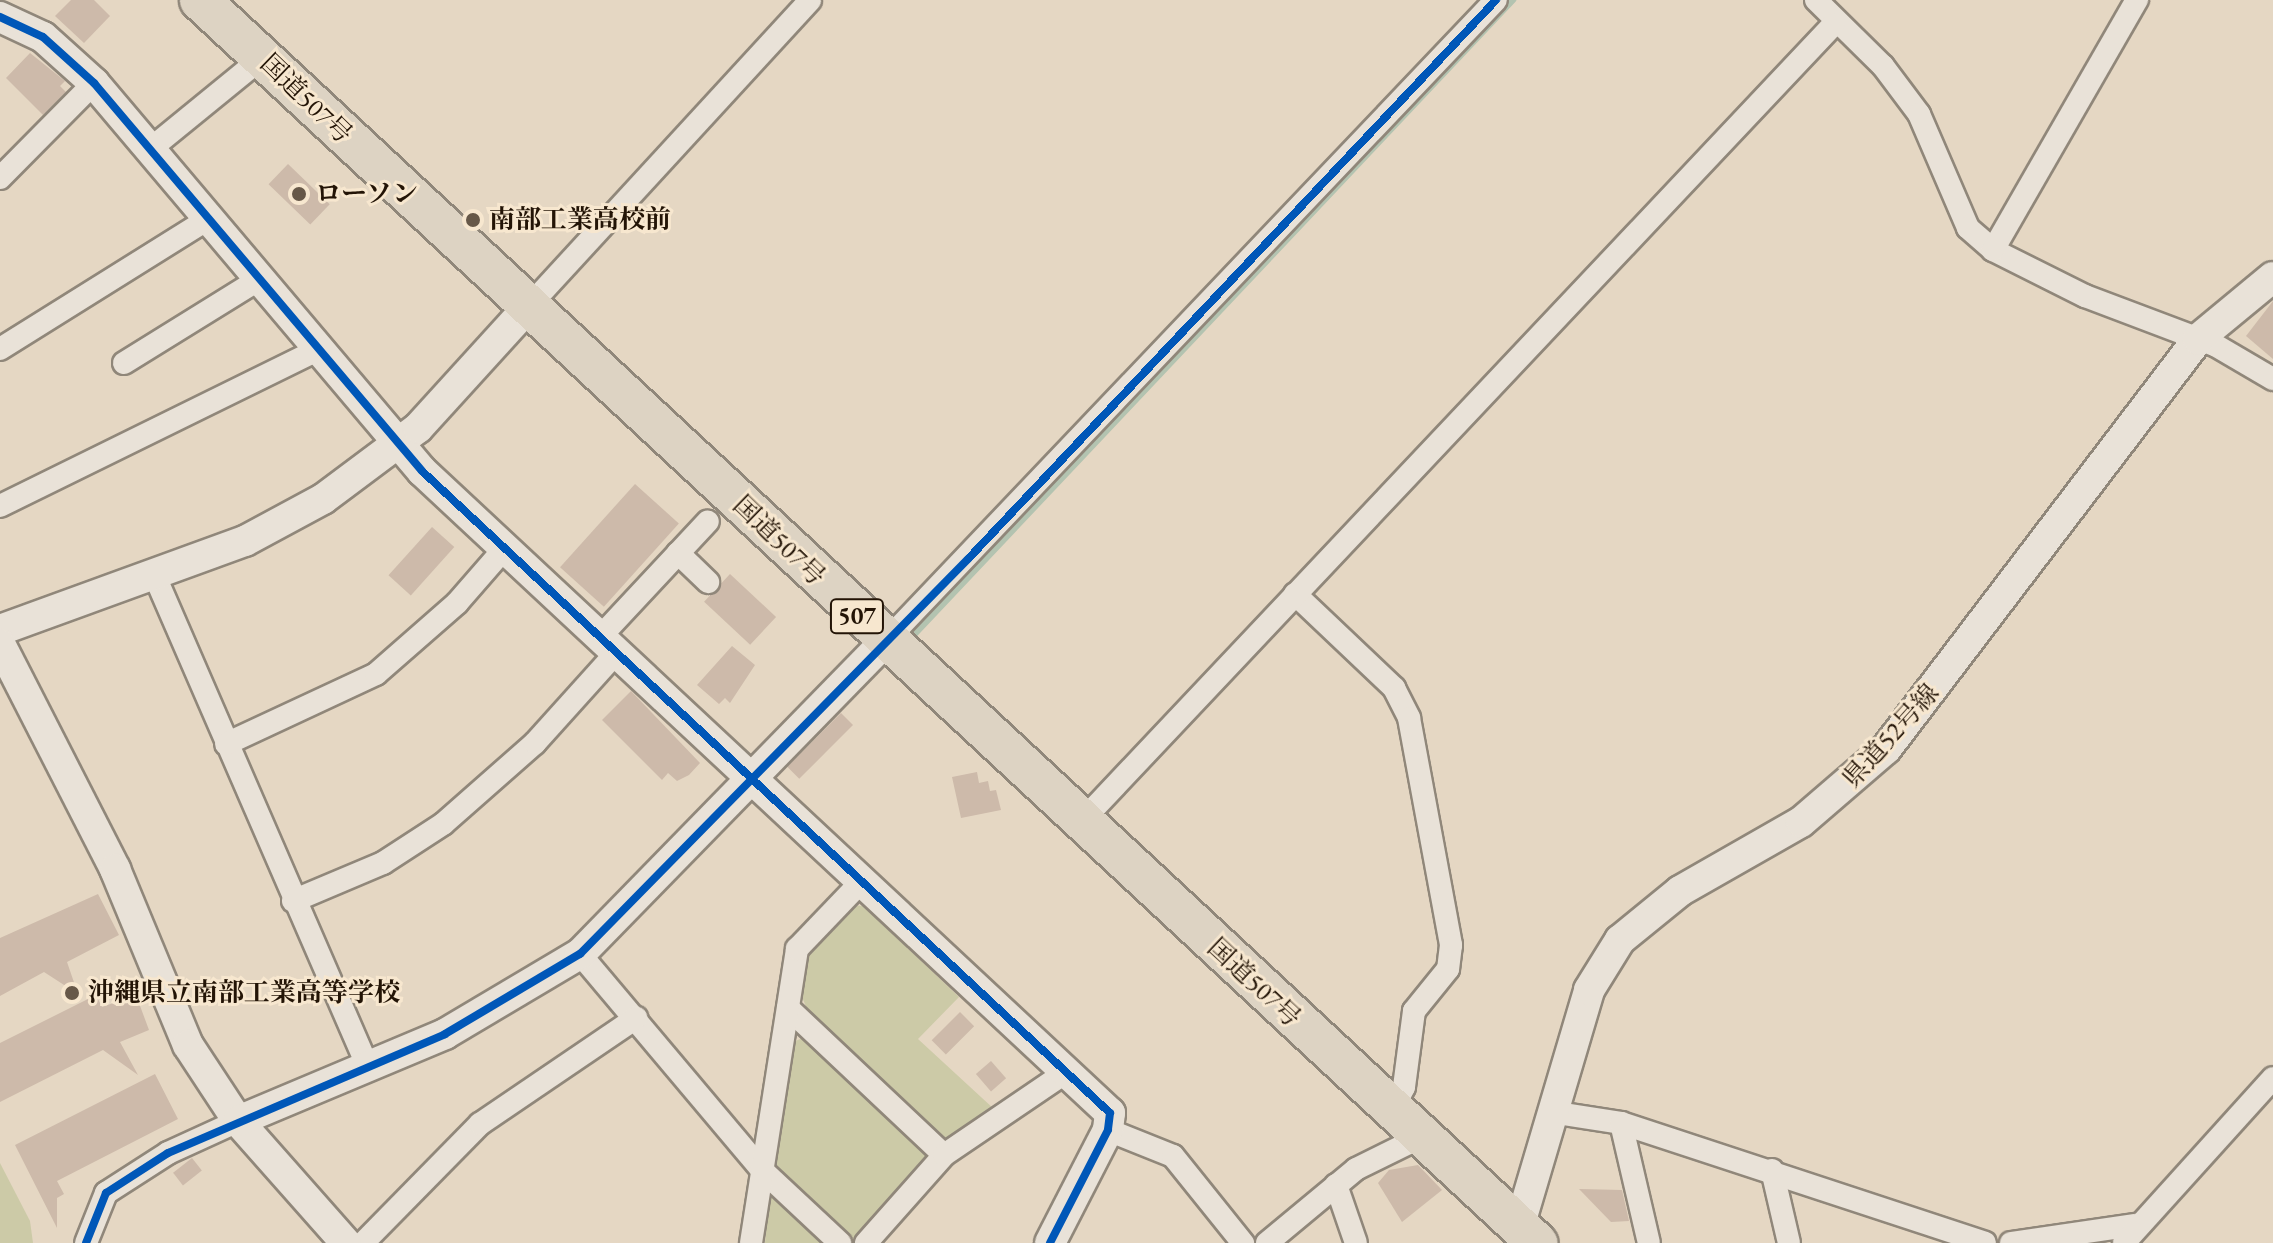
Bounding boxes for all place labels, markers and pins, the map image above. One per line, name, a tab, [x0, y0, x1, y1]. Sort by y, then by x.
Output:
place label: ローソン	[315, 178, 419, 210]
marker: ローソン	[290, 185, 308, 203]
place label: 南部工業高校前	[489, 204, 671, 236]
marker: 南部工業高校前	[464, 211, 482, 229]
place label: 沖縄県立南部工業高等学校	[88, 977, 400, 1009]
marker: 沖縄県立南部工業高等学校	[63, 984, 81, 1002]

